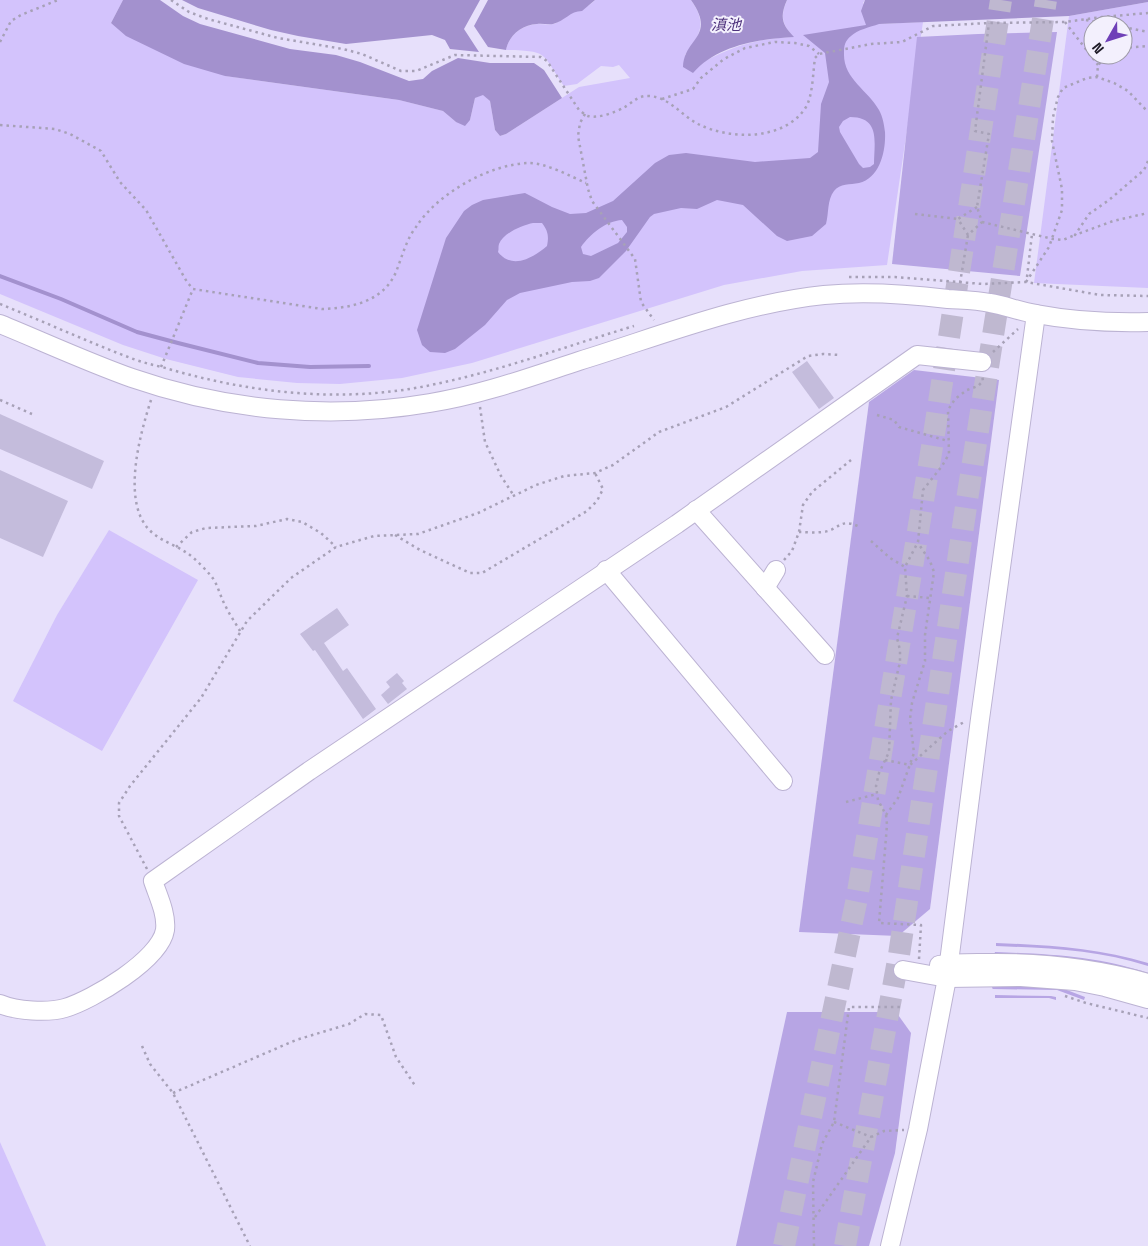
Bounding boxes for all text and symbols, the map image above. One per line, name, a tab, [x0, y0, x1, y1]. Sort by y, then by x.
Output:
water label: 滇池	[711, 15, 743, 34]
north arrow	[1083, 15, 1133, 65]
text: N	[1088, 39, 1108, 57]

